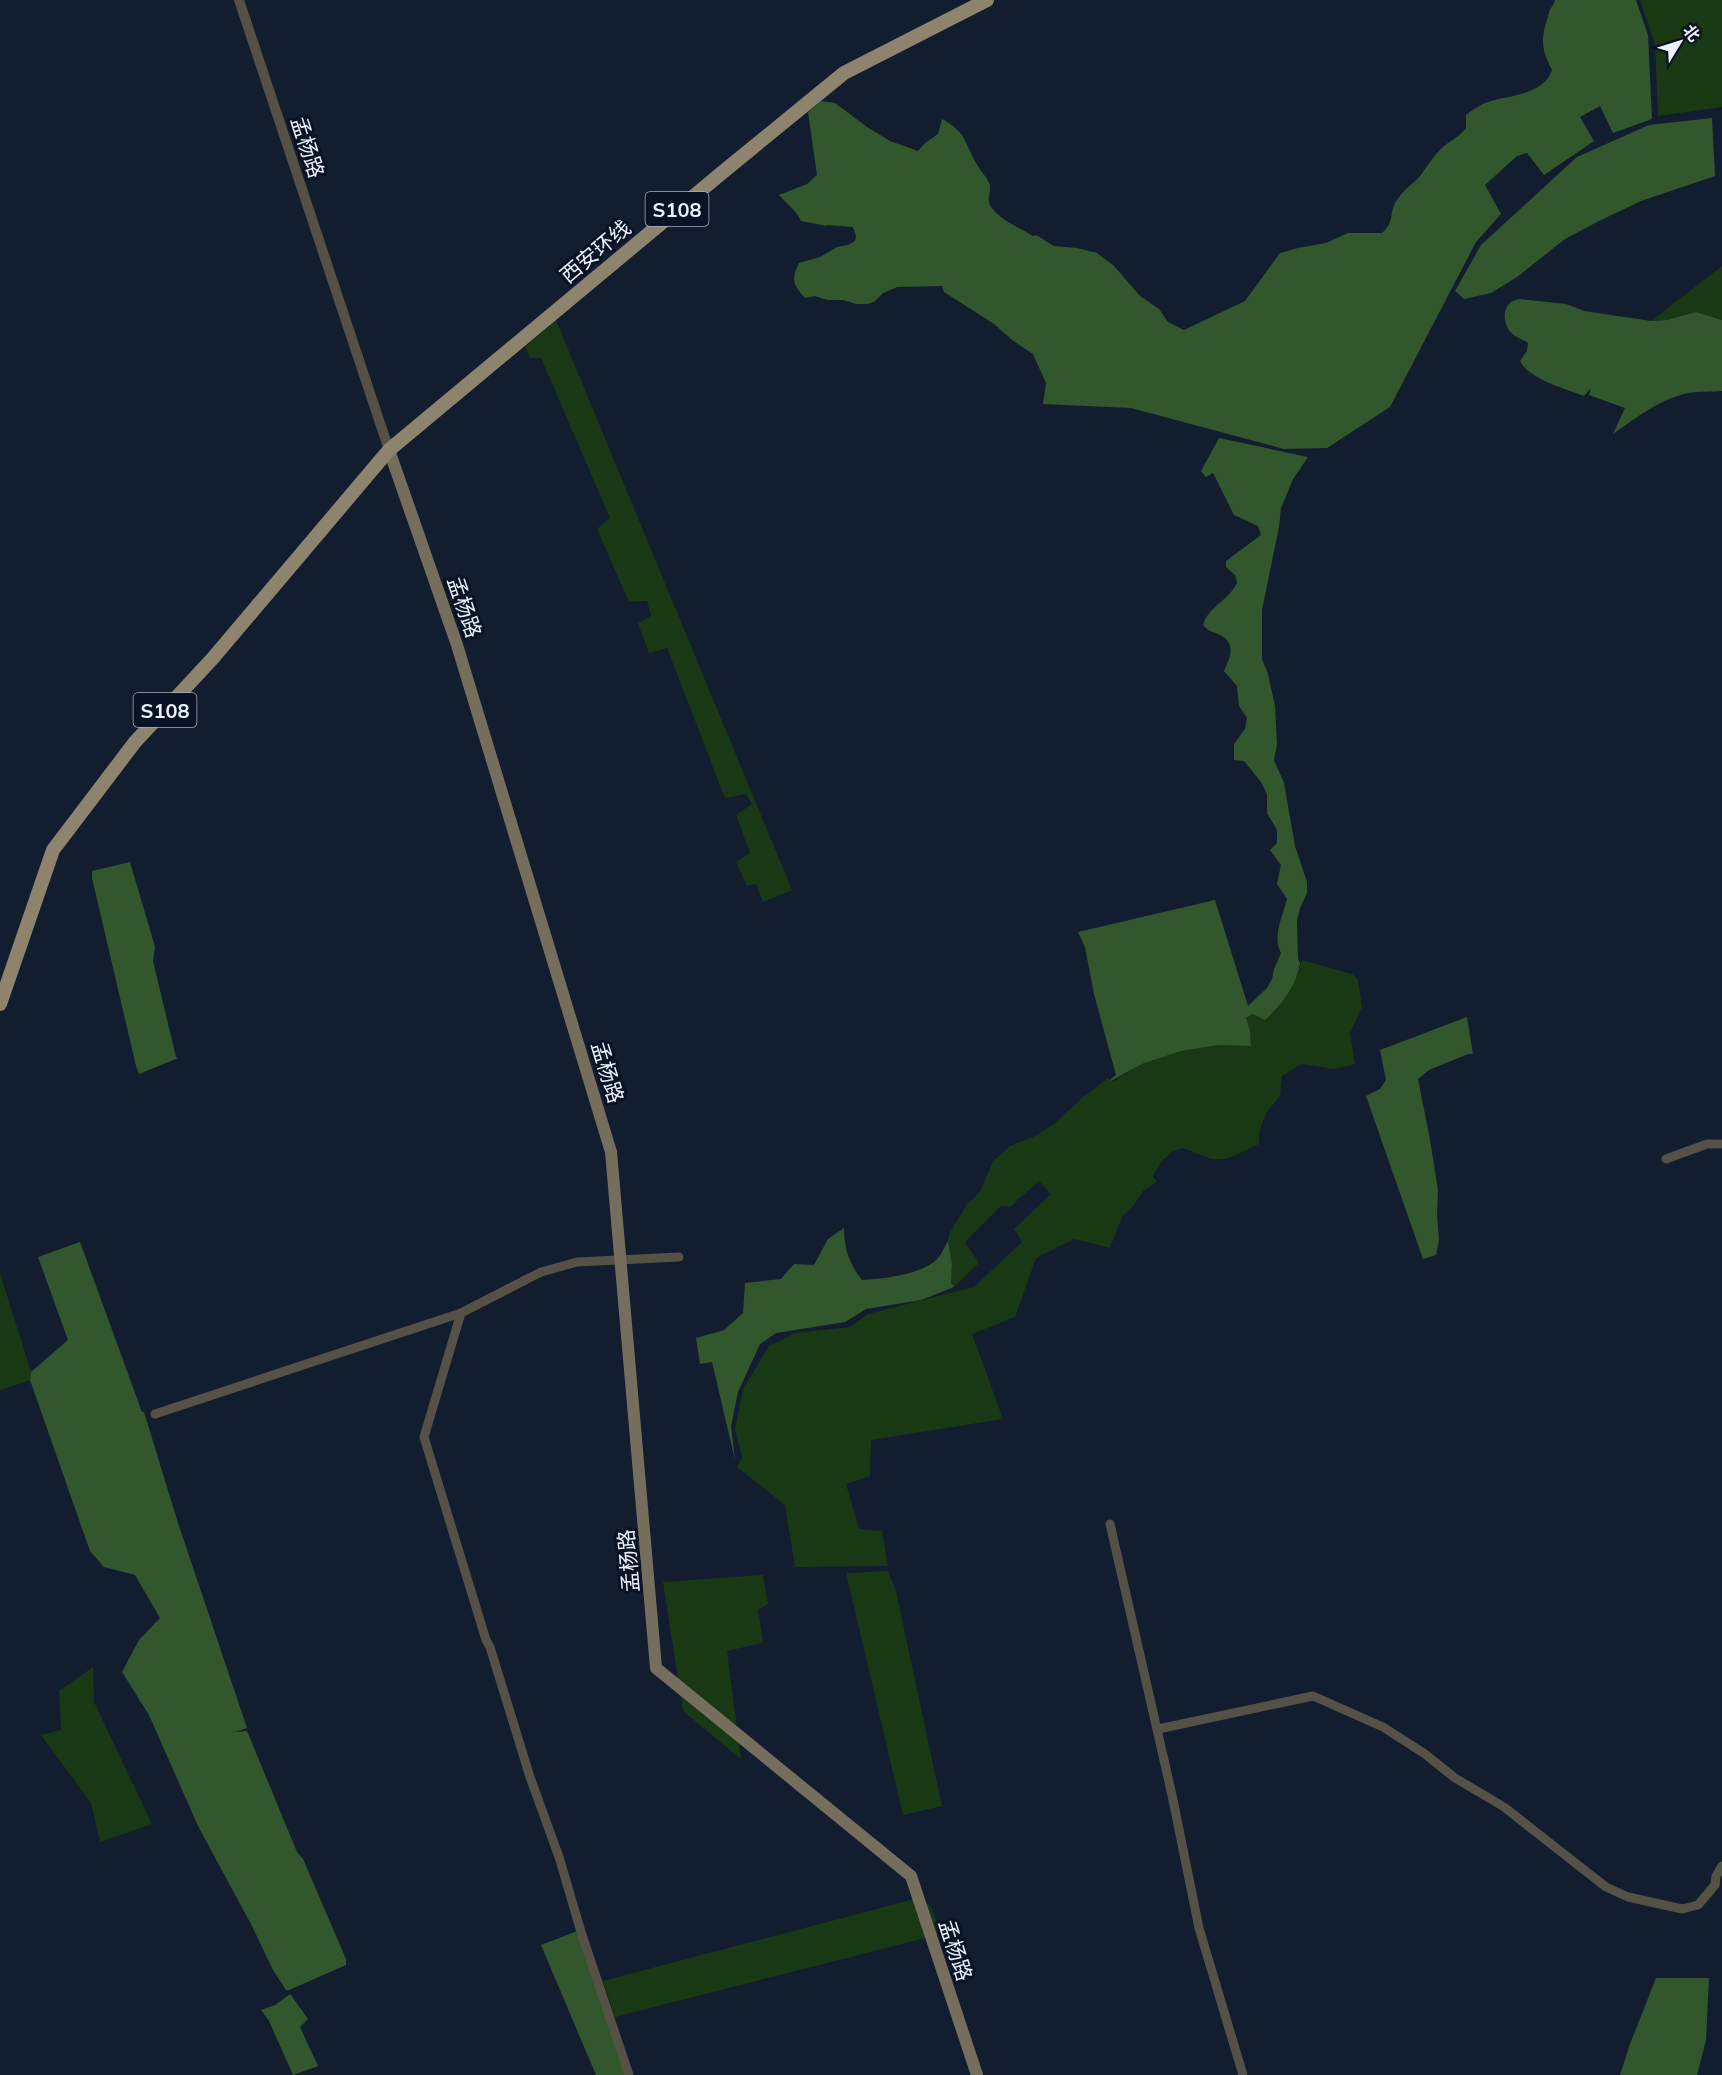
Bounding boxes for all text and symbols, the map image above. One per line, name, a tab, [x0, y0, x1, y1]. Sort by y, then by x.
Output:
north arrow	[1650, 12, 1710, 72]
text: 北	[1679, 20, 1705, 45]
street label: 孟杨路	[286, 113, 330, 181]
road number: S108	[646, 192, 708, 226]
street label: 西安环线	[554, 214, 636, 288]
street label: 孟杨路	[442, 573, 488, 641]
road number: S108	[134, 693, 196, 727]
street label: 孟杨路	[586, 1038, 630, 1106]
street label: 孟杨路	[612, 1528, 644, 1594]
street label: 孟杨路	[934, 1916, 978, 1984]

